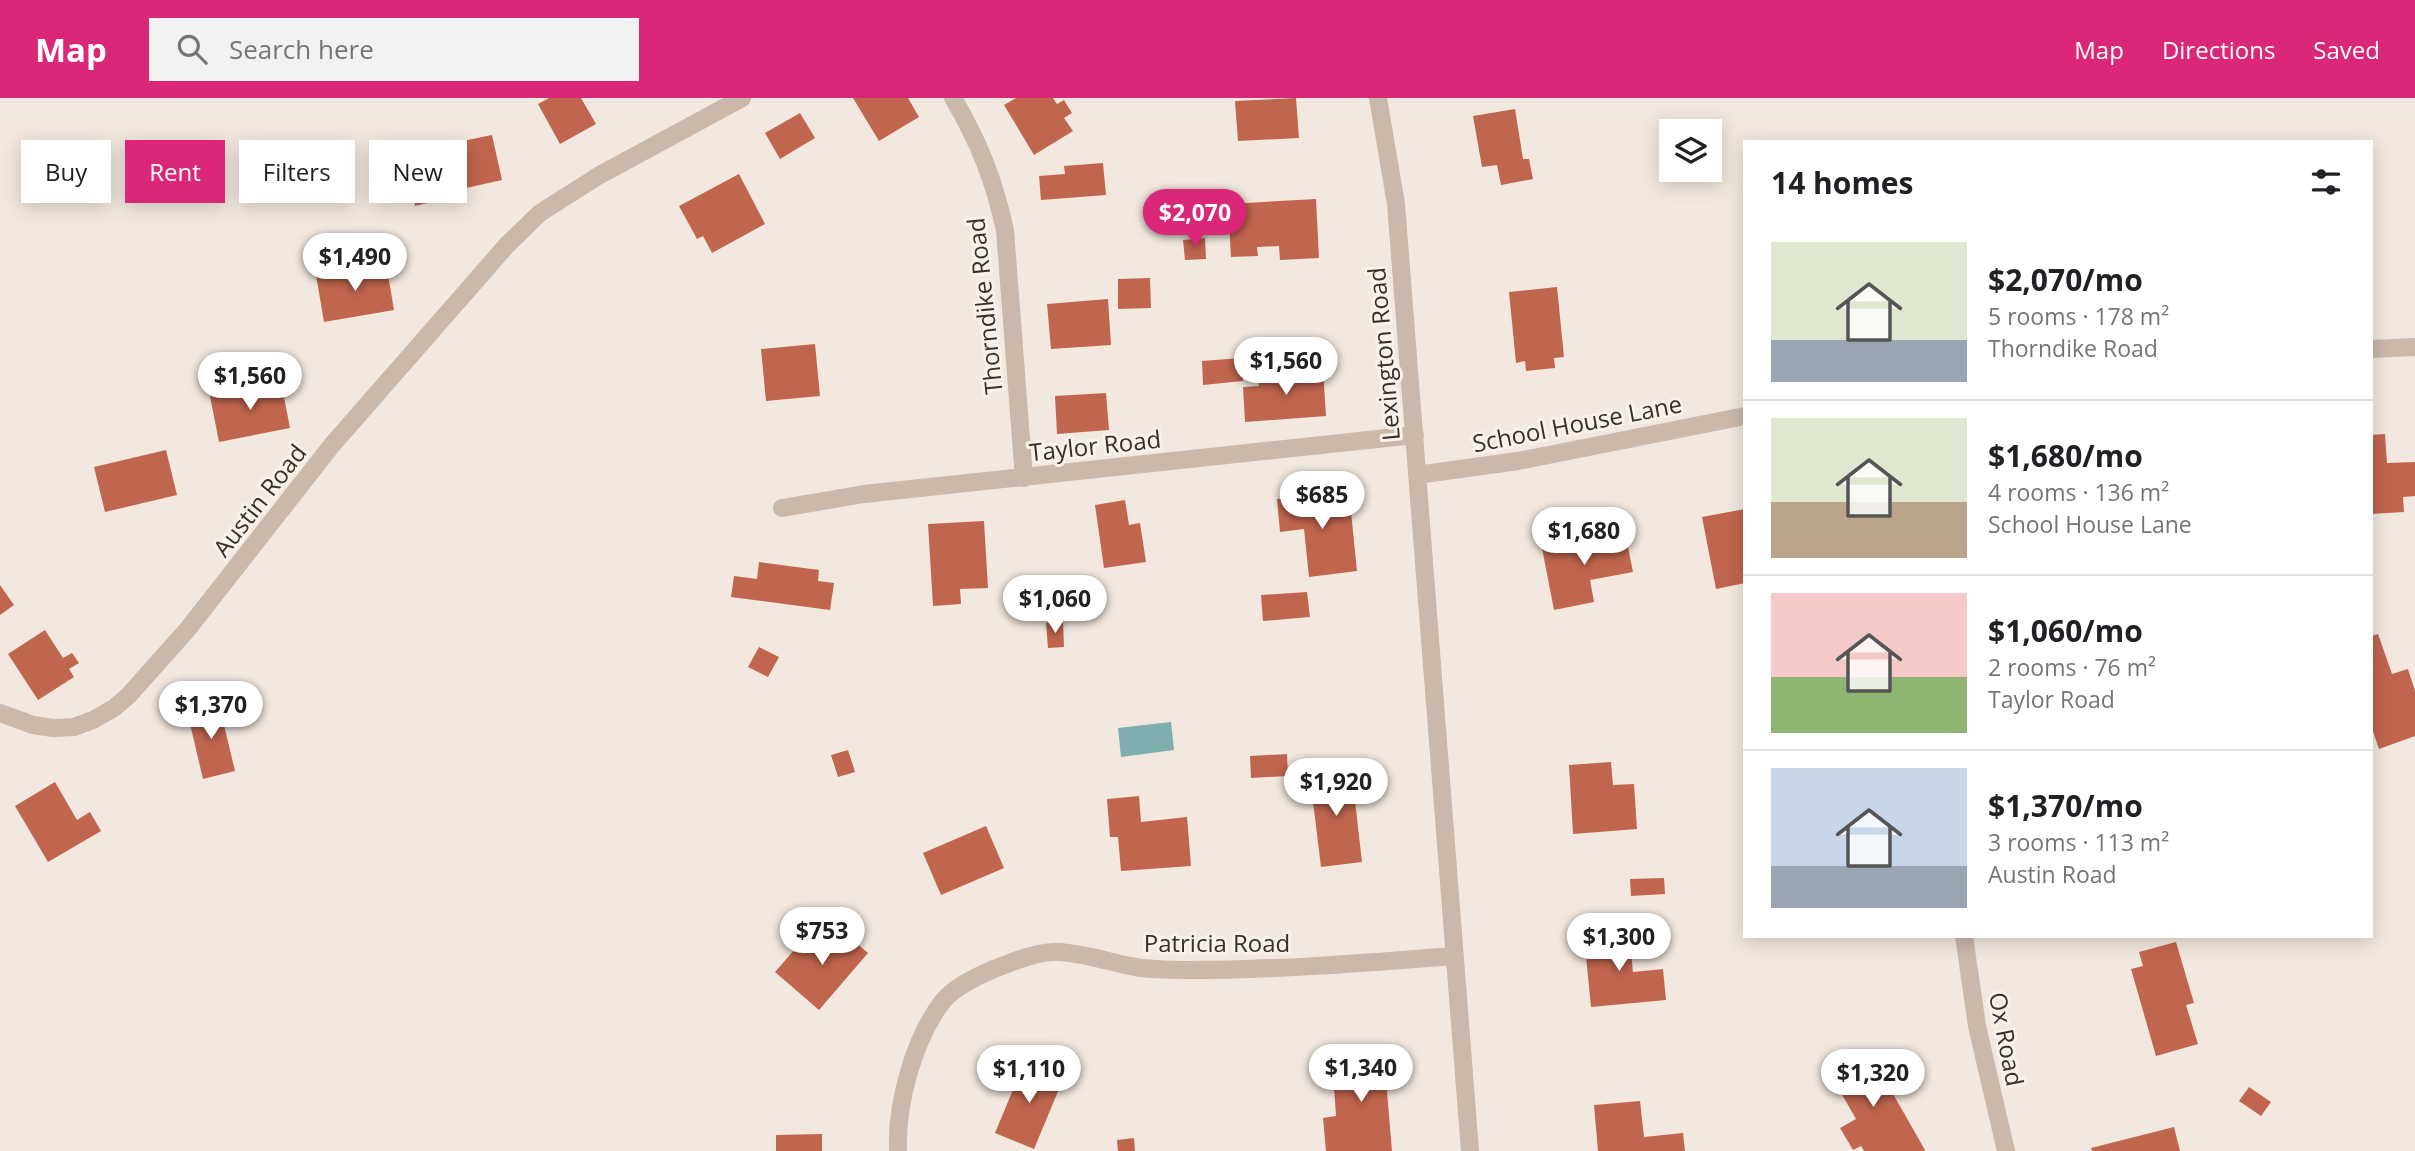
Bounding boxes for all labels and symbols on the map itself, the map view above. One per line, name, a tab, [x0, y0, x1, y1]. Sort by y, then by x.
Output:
pin: $2,070	[1138, 190, 1252, 249]
street label: Thorndike Road	[958, 216, 1010, 396]
pin: $1,490	[298, 234, 412, 293]
street label: Lexington Road	[1359, 266, 1407, 442]
pin: $1,560	[1229, 338, 1343, 397]
pin: $1,560	[193, 352, 307, 412]
street label: School House Lane	[1470, 387, 1684, 459]
street label: Taylor Road	[1027, 422, 1163, 468]
street label: Austin Road	[205, 437, 313, 563]
pin: $685	[1281, 472, 1363, 531]
pin: $1,680	[1527, 508, 1641, 567]
pin: $1,060	[998, 575, 1112, 635]
pin: $1,370	[154, 682, 268, 741]
pin: $1,920	[1279, 758, 1393, 818]
pin: $753	[781, 908, 863, 967]
pin: $1,300	[1562, 914, 1676, 973]
street label: Patricia Road	[1144, 926, 1290, 959]
street label: Ox Road	[1982, 989, 2032, 1089]
pin: $1,340	[1304, 1044, 1418, 1104]
pin: $1,110	[972, 1046, 1086, 1105]
pin: $1,320	[1816, 1049, 1930, 1109]

